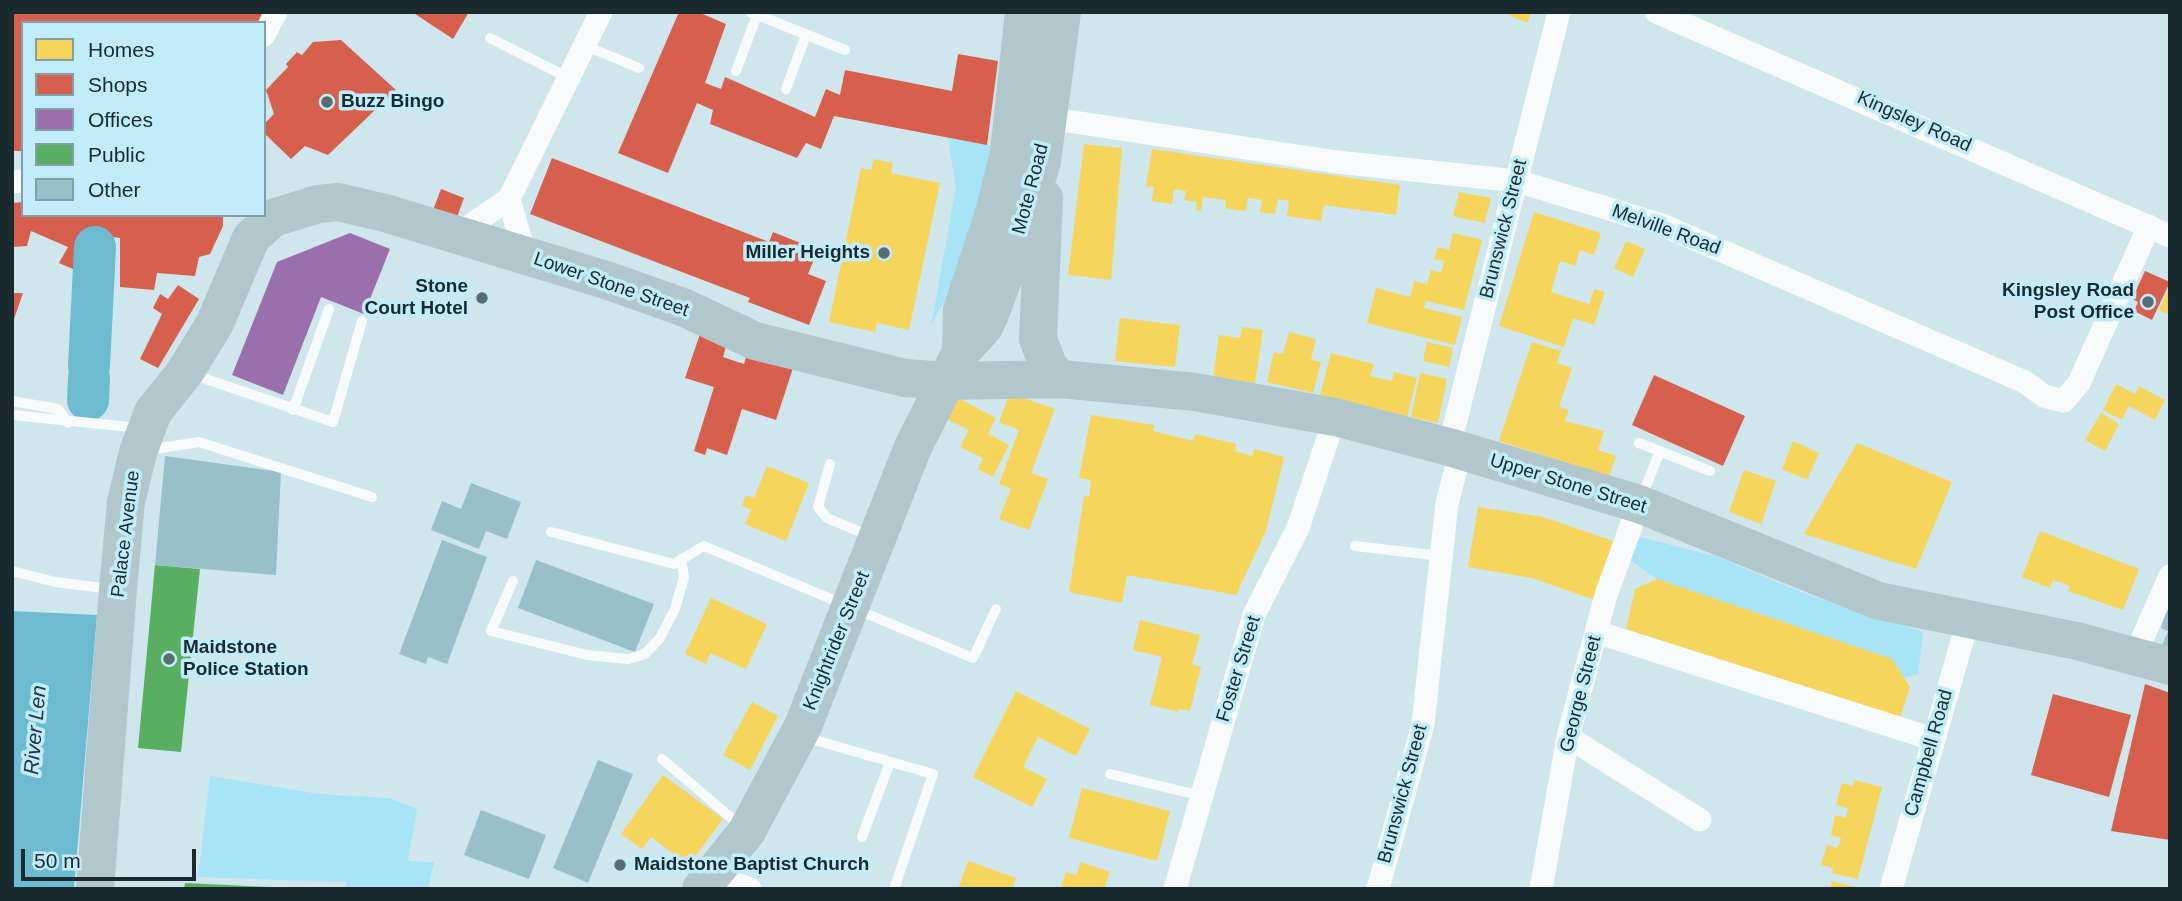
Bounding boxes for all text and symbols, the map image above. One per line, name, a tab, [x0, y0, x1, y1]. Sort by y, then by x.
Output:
legend	[21, 21, 266, 217]
text: Homes	[88, 38, 155, 61]
text: Shops	[88, 73, 148, 96]
street label: Kingsley Road	[1853, 87, 1975, 157]
place label: Buzz Bingo	[341, 91, 444, 113]
marker: Buzz Bingo	[319, 94, 335, 110]
text: Offices	[88, 108, 153, 131]
street label: Mote Road	[1008, 141, 1054, 237]
text: Public	[88, 143, 145, 166]
street label: Brunswick Street	[1476, 157, 1532, 301]
text: Other	[88, 178, 141, 201]
street label: Melville Road	[1609, 200, 1723, 260]
place label: Miller Heights	[745, 242, 870, 264]
marker: Miller Heights	[876, 245, 892, 261]
street label: Lower Stone Street	[530, 248, 692, 322]
place label: Stone Court Hotel	[365, 276, 468, 320]
place label: Kingsley Road Post Office	[2002, 280, 2134, 324]
marker: Stone Court Hotel	[474, 290, 490, 306]
marker: Kingsley Road Post Office	[2140, 294, 2156, 310]
street label: Upper Stone Street	[1487, 449, 1649, 519]
street label: Palace Avenue	[107, 469, 145, 599]
street label: Knightrider Street	[799, 568, 875, 714]
street label: Foster Street	[1212, 613, 1266, 725]
street label: George Street	[1556, 633, 1606, 755]
place label: Maidstone Police Station	[183, 637, 309, 681]
marker: Maidstone Police Station	[161, 651, 177, 667]
water label: River Len	[20, 684, 52, 776]
street label: Campbell Road	[1900, 687, 1958, 819]
street label: Brunswick Street	[1374, 722, 1432, 866]
scale bar	[24, 834, 200, 878]
text: 50 m	[34, 849, 81, 872]
place label: Maidstone Baptist Church	[634, 854, 869, 876]
marker: Maidstone Baptist Church	[612, 857, 628, 873]

